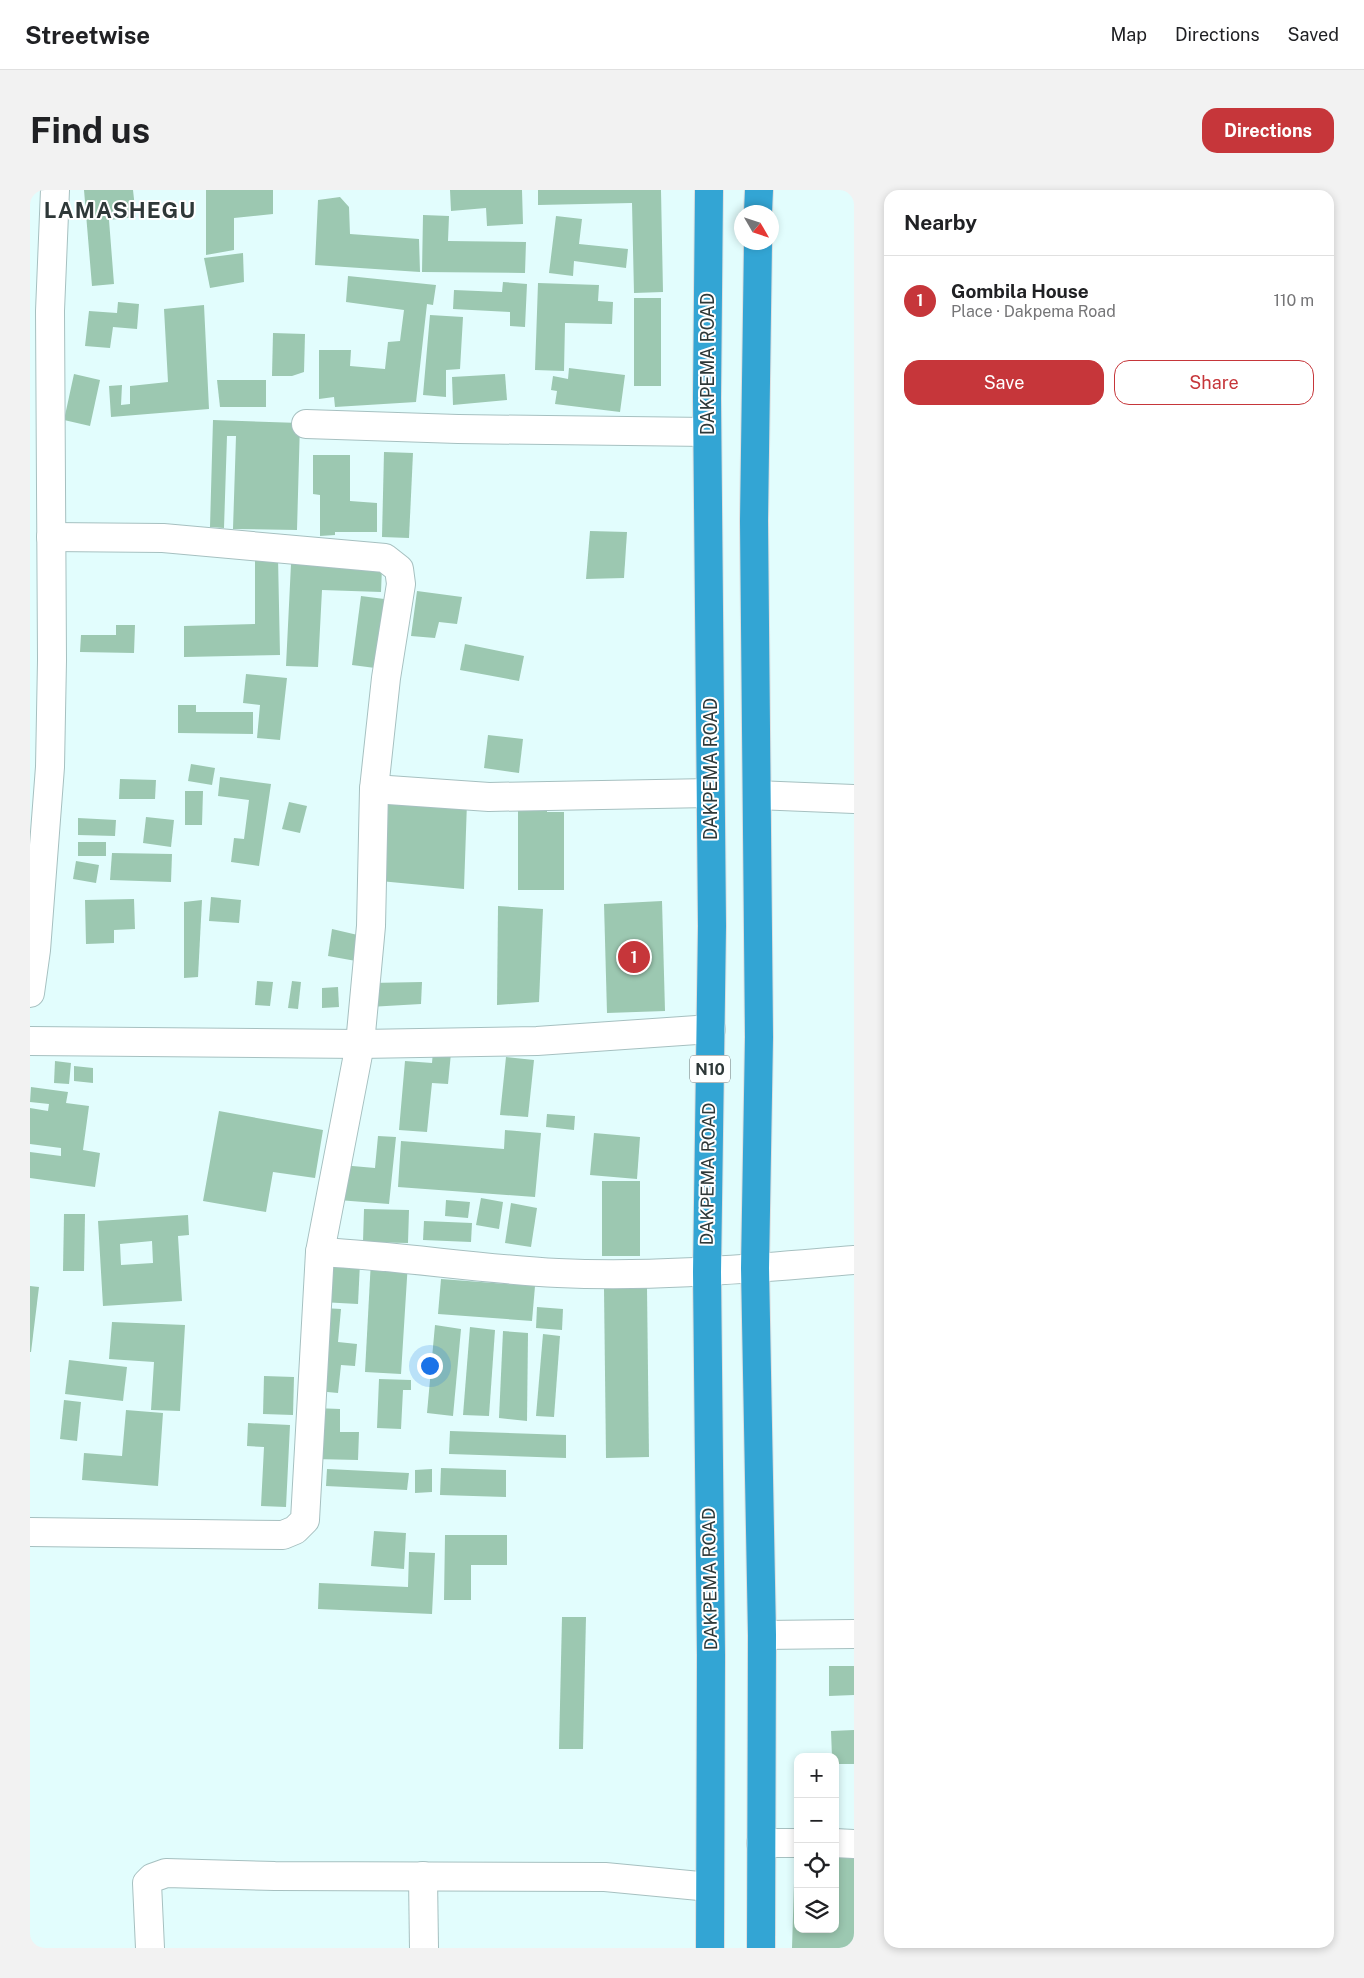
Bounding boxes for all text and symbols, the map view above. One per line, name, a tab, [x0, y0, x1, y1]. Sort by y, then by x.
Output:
text: Streetwise	[25, 21, 150, 49]
text: Map	[1110, 24, 1147, 45]
text: Directions	[1175, 24, 1260, 45]
text: Saved	[1288, 24, 1339, 45]
button: Directions	[1202, 108, 1334, 153]
text: Find us	[30, 110, 150, 151]
district label: LAMASHEGU	[44, 197, 196, 223]
north arrow	[734, 205, 779, 250]
text: Nearby	[904, 210, 977, 235]
text: Gombila House	[951, 280, 1089, 302]
text: 1	[917, 291, 923, 310]
text: 110 m	[1273, 291, 1314, 310]
street label: DAKPEMA ROAD	[697, 293, 718, 435]
text: Place · Dakpema Road	[951, 302, 1116, 321]
button: Save	[904, 360, 1104, 405]
button: Share	[1114, 360, 1314, 405]
street label: DAKPEMA ROAD	[700, 698, 721, 840]
pin: 1	[618, 938, 650, 976]
road number: N10	[690, 1056, 730, 1082]
street label: DAKPEMA ROAD	[696, 1102, 719, 1246]
your location	[417, 1353, 443, 1379]
street label: DAKPEMA ROAD	[698, 1507, 721, 1651]
map controls	[794, 1753, 839, 1933]
button: +	[794, 1753, 839, 1798]
button: −	[794, 1798, 839, 1843]
button: locate	[794, 1843, 839, 1888]
button: layers	[794, 1888, 839, 1933]

